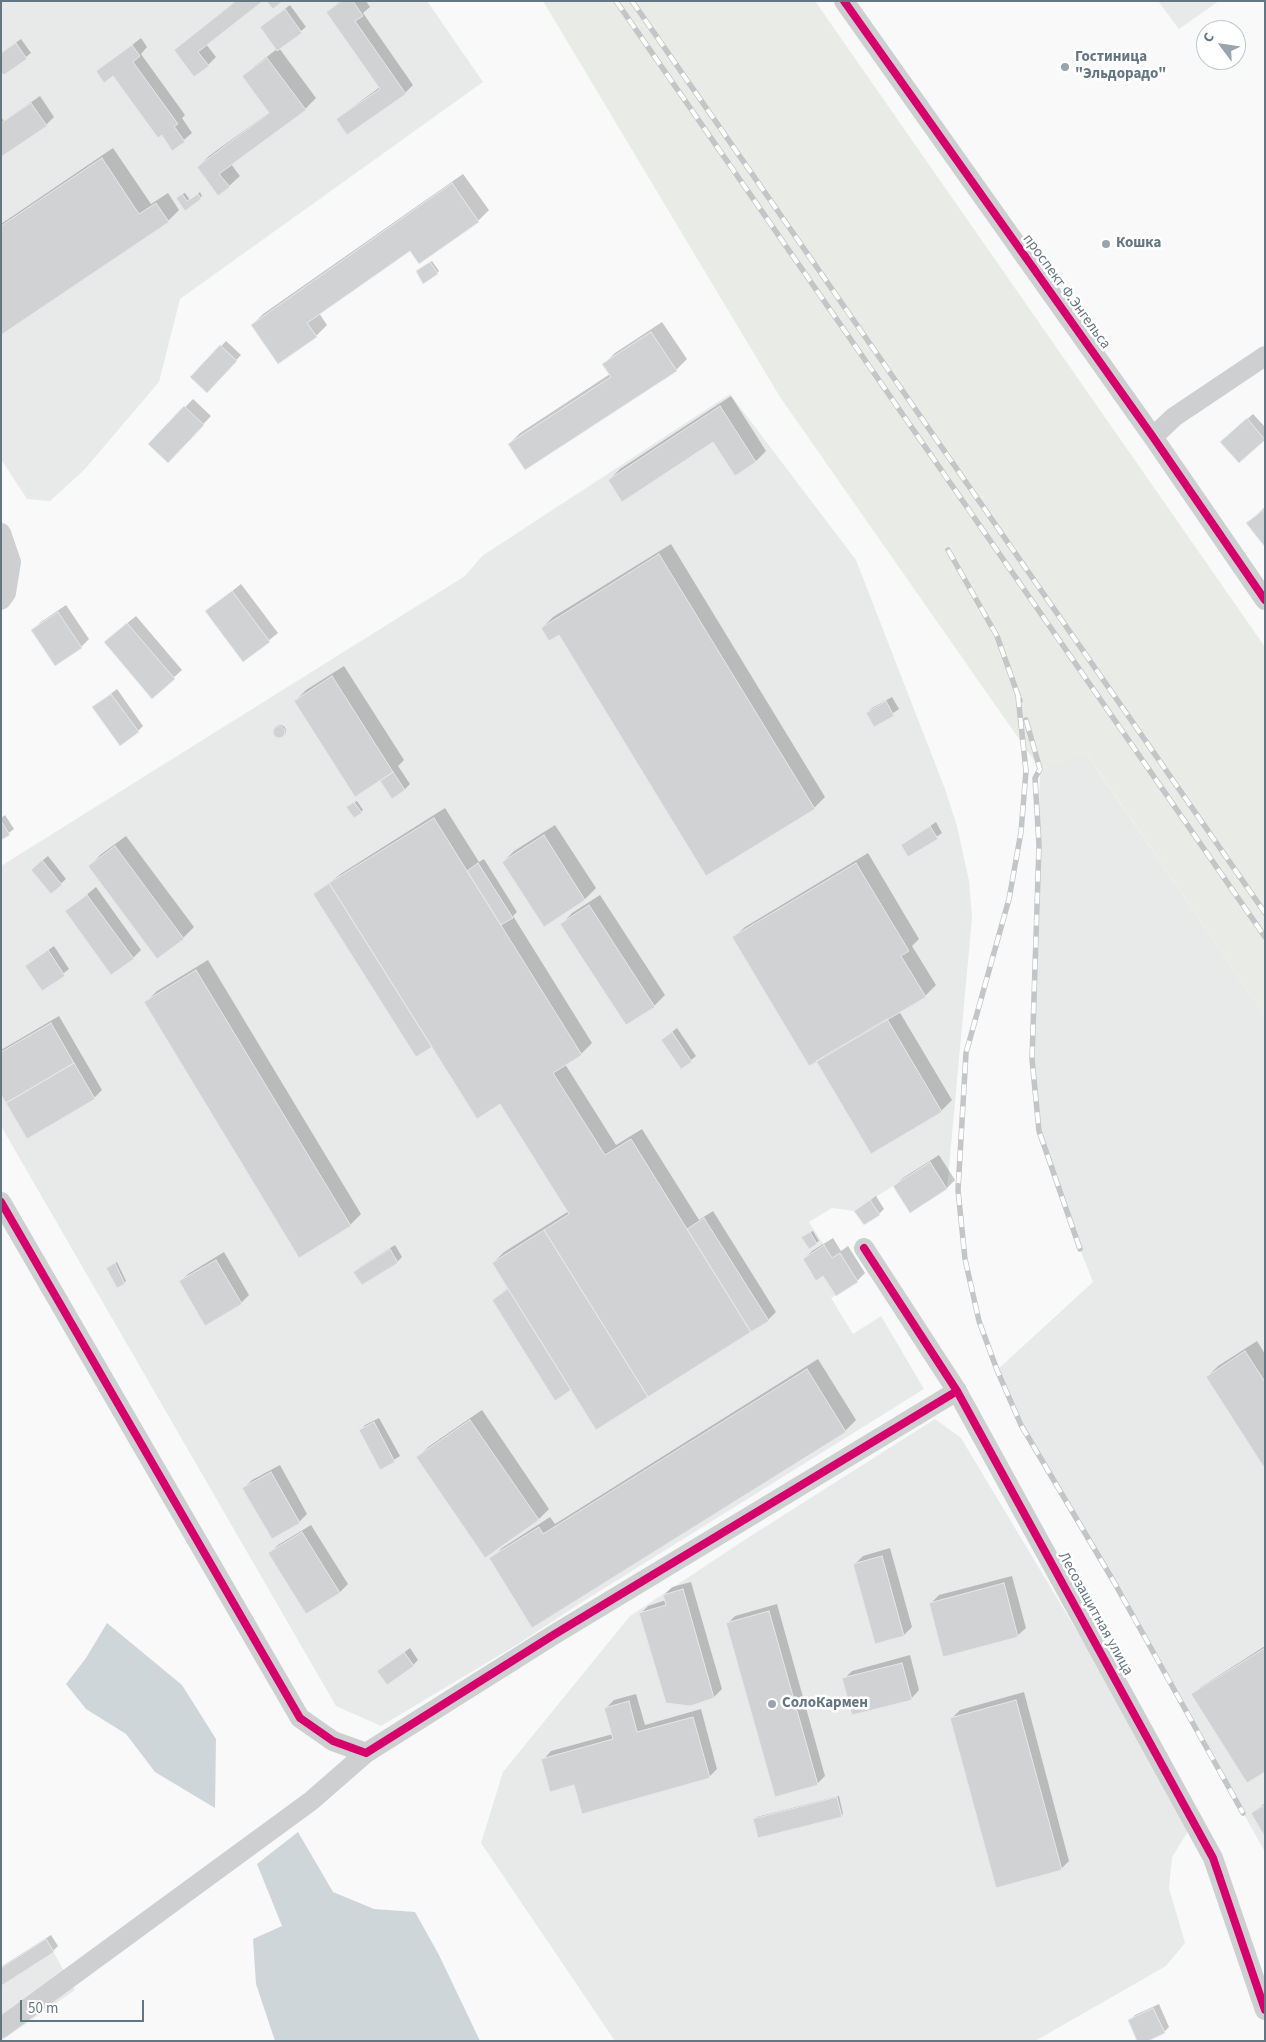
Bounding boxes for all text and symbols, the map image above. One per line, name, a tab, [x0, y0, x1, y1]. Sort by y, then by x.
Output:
north arrow	[1196, 20, 1246, 70]
text: С	[1198, 29, 1220, 46]
place label: Гостиница "Эльдорадо"	[1075, 49, 1166, 84]
marker: Гостиница "Эльдорадо"	[1059, 61, 1071, 73]
street label: проспект Ф.Энгельса	[1018, 231, 1114, 353]
place label: Кошка	[1116, 235, 1161, 253]
marker: Кошка	[1100, 238, 1112, 250]
street label: Лесозащитная улица	[1054, 1549, 1136, 1679]
place label: СолоКармен	[782, 1695, 868, 1713]
marker: СолоКармен	[766, 1698, 778, 1710]
scale bar	[22, 1990, 146, 2022]
text: 50 m	[28, 1998, 58, 2019]

